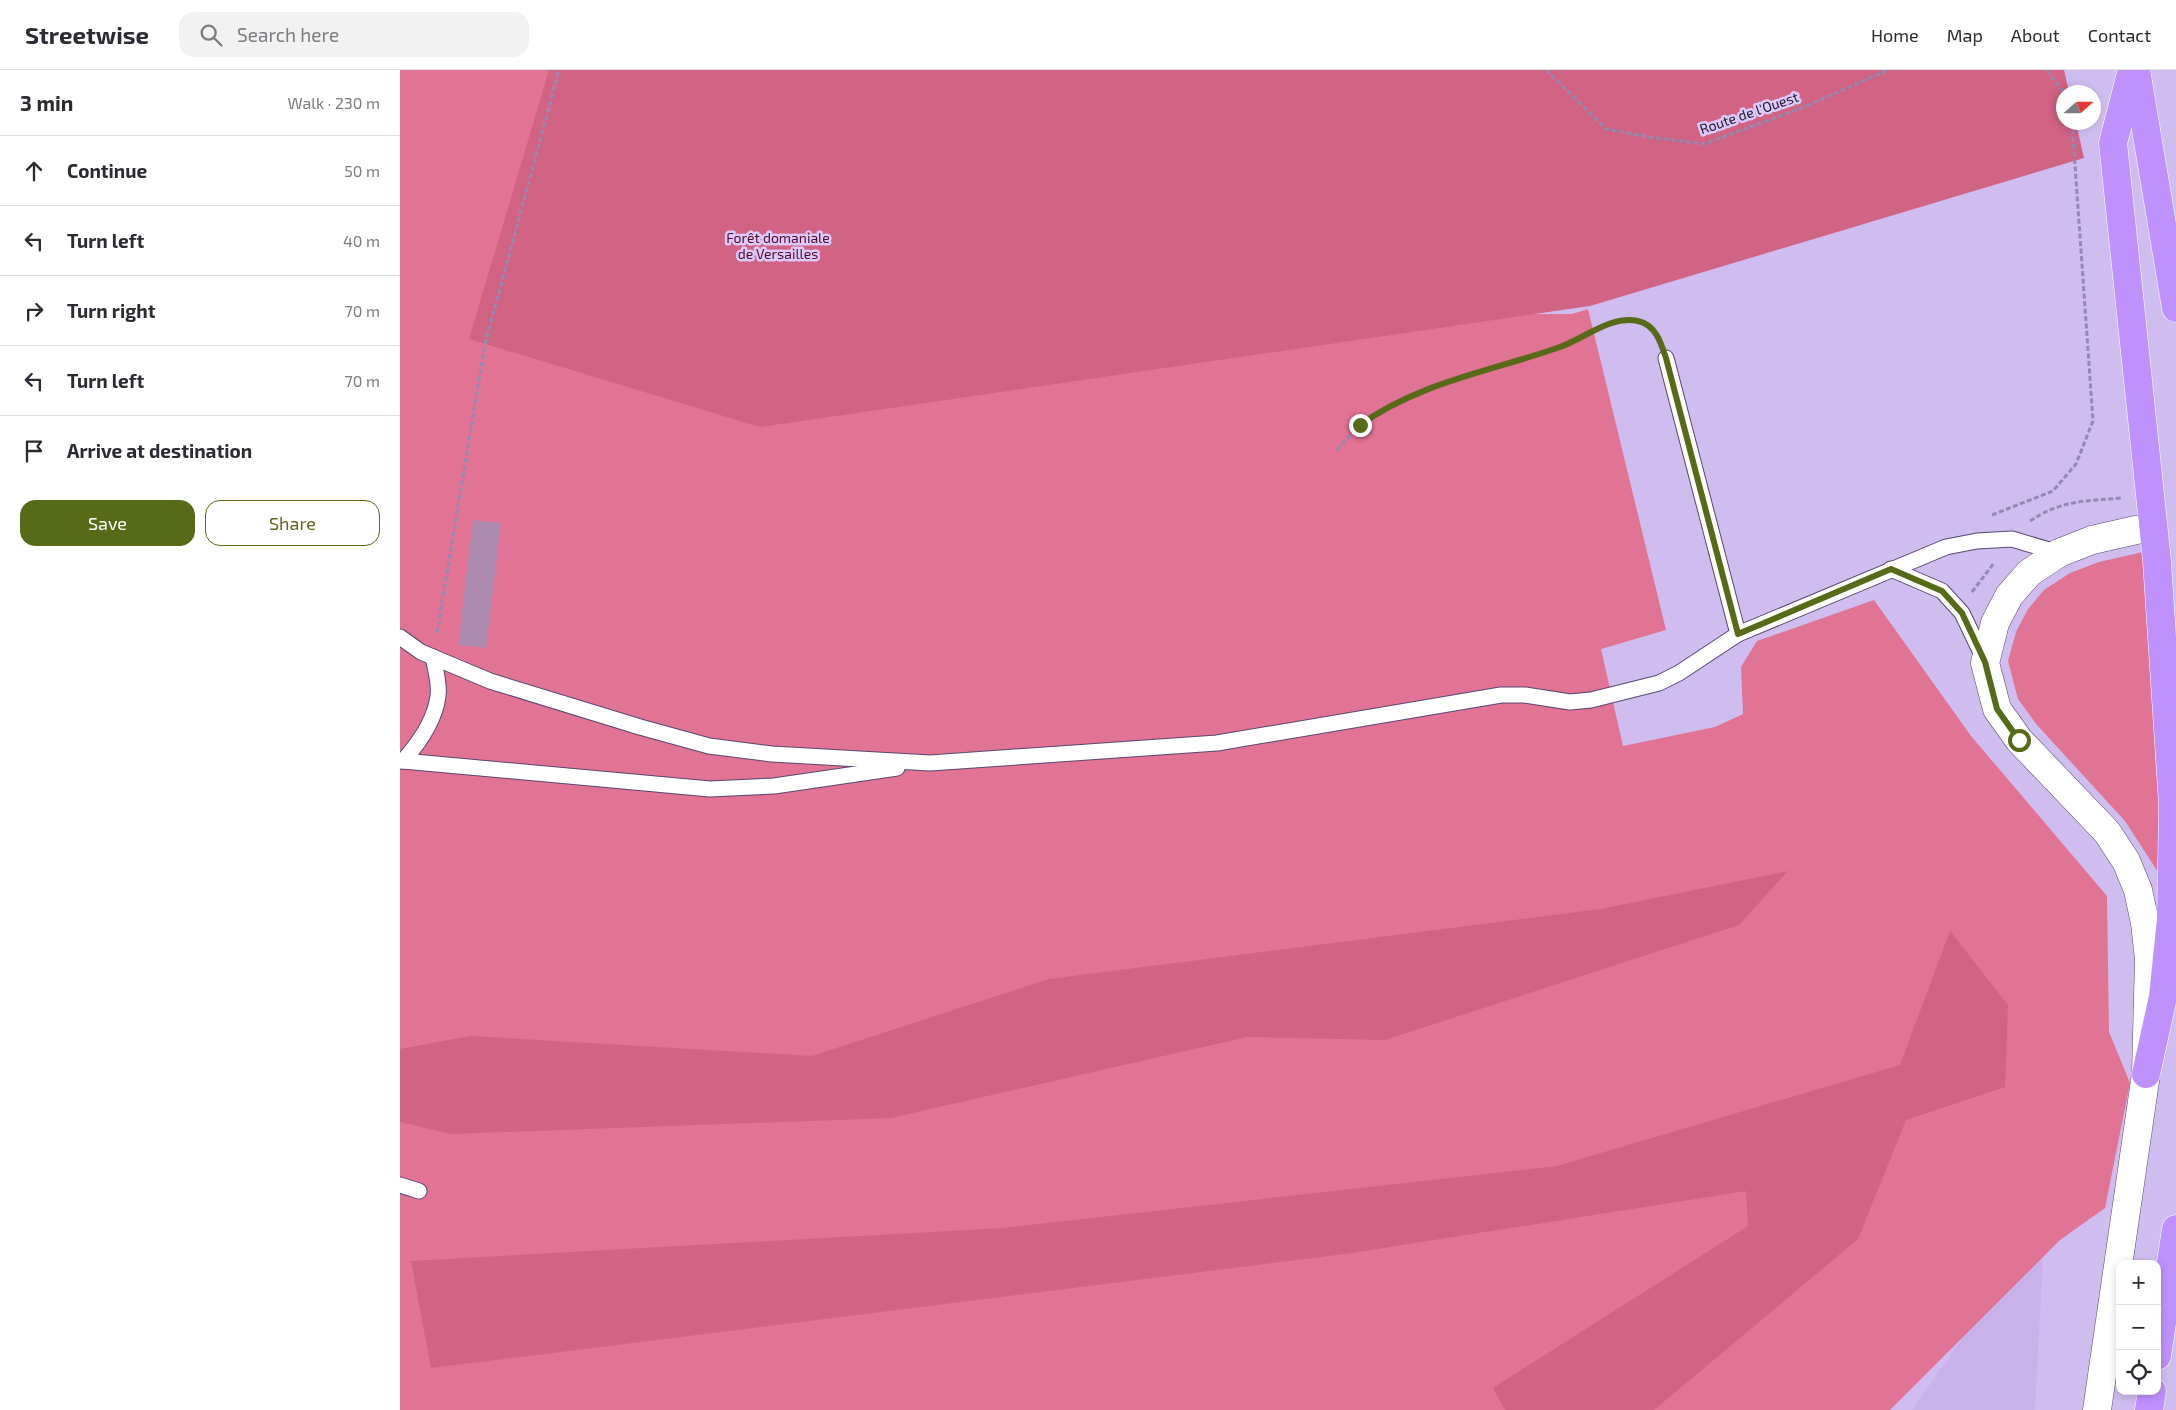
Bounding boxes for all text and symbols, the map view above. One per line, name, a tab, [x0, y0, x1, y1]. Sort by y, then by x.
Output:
search box	[179, 12, 529, 57]
text: Streetwise	[25, 20, 149, 49]
icon: search	[197, 21, 225, 49]
text: Search here	[237, 23, 339, 46]
text: Home	[1871, 24, 1919, 46]
text: Map	[1947, 24, 1983, 46]
text: About	[2011, 24, 2060, 46]
text: Contact	[2088, 24, 2151, 46]
north arrow	[2056, 85, 2101, 130]
street label: Route de l'Ouest	[1697, 88, 1800, 137]
text: 3 min	[20, 90, 73, 115]
text: Walk · 230 m	[287, 93, 380, 112]
icon: ahead	[20, 157, 48, 185]
text: Continue	[67, 159, 147, 182]
text: 50 m	[344, 161, 380, 180]
icon: left	[20, 227, 48, 255]
text: Turn left	[67, 229, 144, 252]
park label: Forêt domaniale de Versailles	[726, 229, 830, 262]
text: 40 m	[343, 231, 380, 250]
icon: right	[20, 297, 48, 325]
text: Turn right	[67, 299, 155, 322]
text: 70 m	[345, 301, 380, 320]
icon: left	[20, 367, 48, 395]
text: Turn left	[67, 369, 144, 392]
text: 70 m	[345, 371, 380, 390]
route end	[1349, 414, 1372, 437]
icon: arrive	[20, 437, 48, 465]
text: Arrive at destination	[67, 439, 252, 462]
button: Save	[20, 500, 195, 546]
button: Share	[205, 500, 380, 546]
route start	[2008, 729, 2031, 752]
map controls	[2116, 1260, 2161, 1395]
button: +	[2116, 1260, 2161, 1305]
button: −	[2116, 1305, 2161, 1350]
button: locate	[2116, 1350, 2161, 1395]

